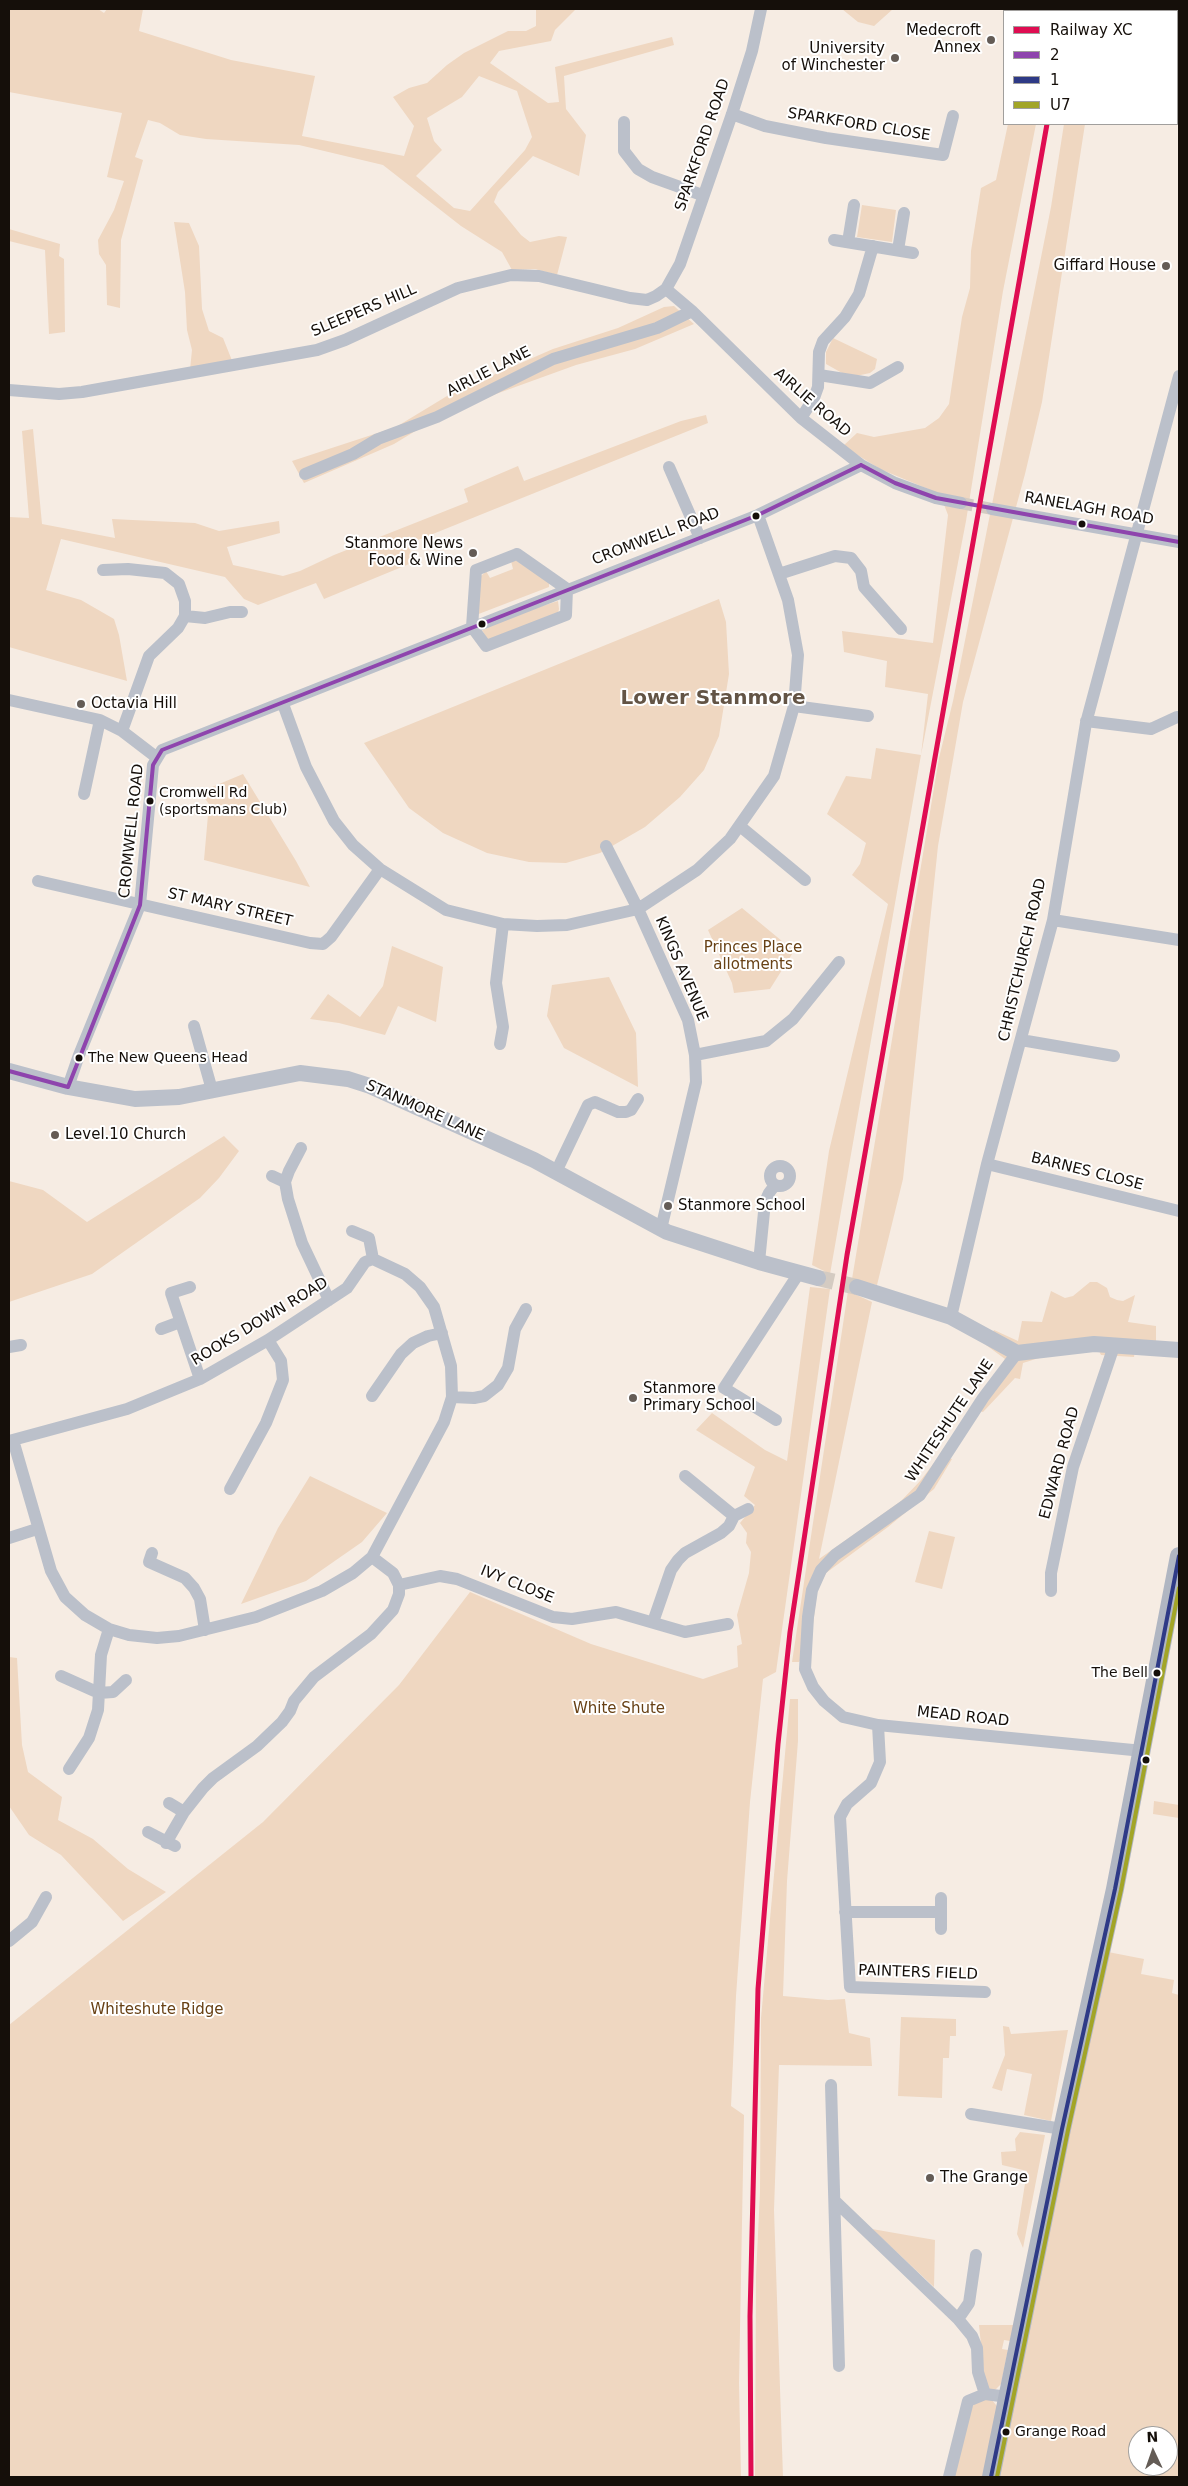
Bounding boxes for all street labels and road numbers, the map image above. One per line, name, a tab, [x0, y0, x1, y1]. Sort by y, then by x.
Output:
street label: SPARKFORD ROAD	[672, 76, 734, 214]
street label: SPARKFORD CLOSE	[786, 105, 932, 145]
street label: SLEEPERS HILL	[309, 281, 419, 341]
street label: AIRLIE LANE	[444, 343, 534, 401]
street label: AIRLIE ROAD	[770, 365, 854, 441]
street label: RANELAGH ROAD	[1023, 489, 1155, 529]
street label: CROMWELL ROAD	[590, 504, 722, 570]
street label: CROMWELL ROAD	[116, 763, 148, 899]
street label: CHRISTCHURCH ROAD	[995, 877, 1051, 1043]
street label: ST MARY STREET	[166, 885, 294, 931]
street label: KINGS AVENUE	[651, 914, 711, 1024]
street label: STANMORE LANE	[363, 1077, 487, 1145]
street label: BARNES CLOSE	[1029, 1149, 1145, 1195]
street label: ROOKS DOWN ROAD	[188, 1274, 332, 1370]
street label: WHITESHUTE LANE	[902, 1356, 998, 1486]
street label: EDWARD ROAD	[1036, 1405, 1084, 1521]
street label: IVY CLOSE	[478, 1562, 556, 1608]
street label: MEAD ROAD	[916, 1703, 1010, 1731]
street label: PAINTERS FIELD	[858, 1962, 978, 1984]

